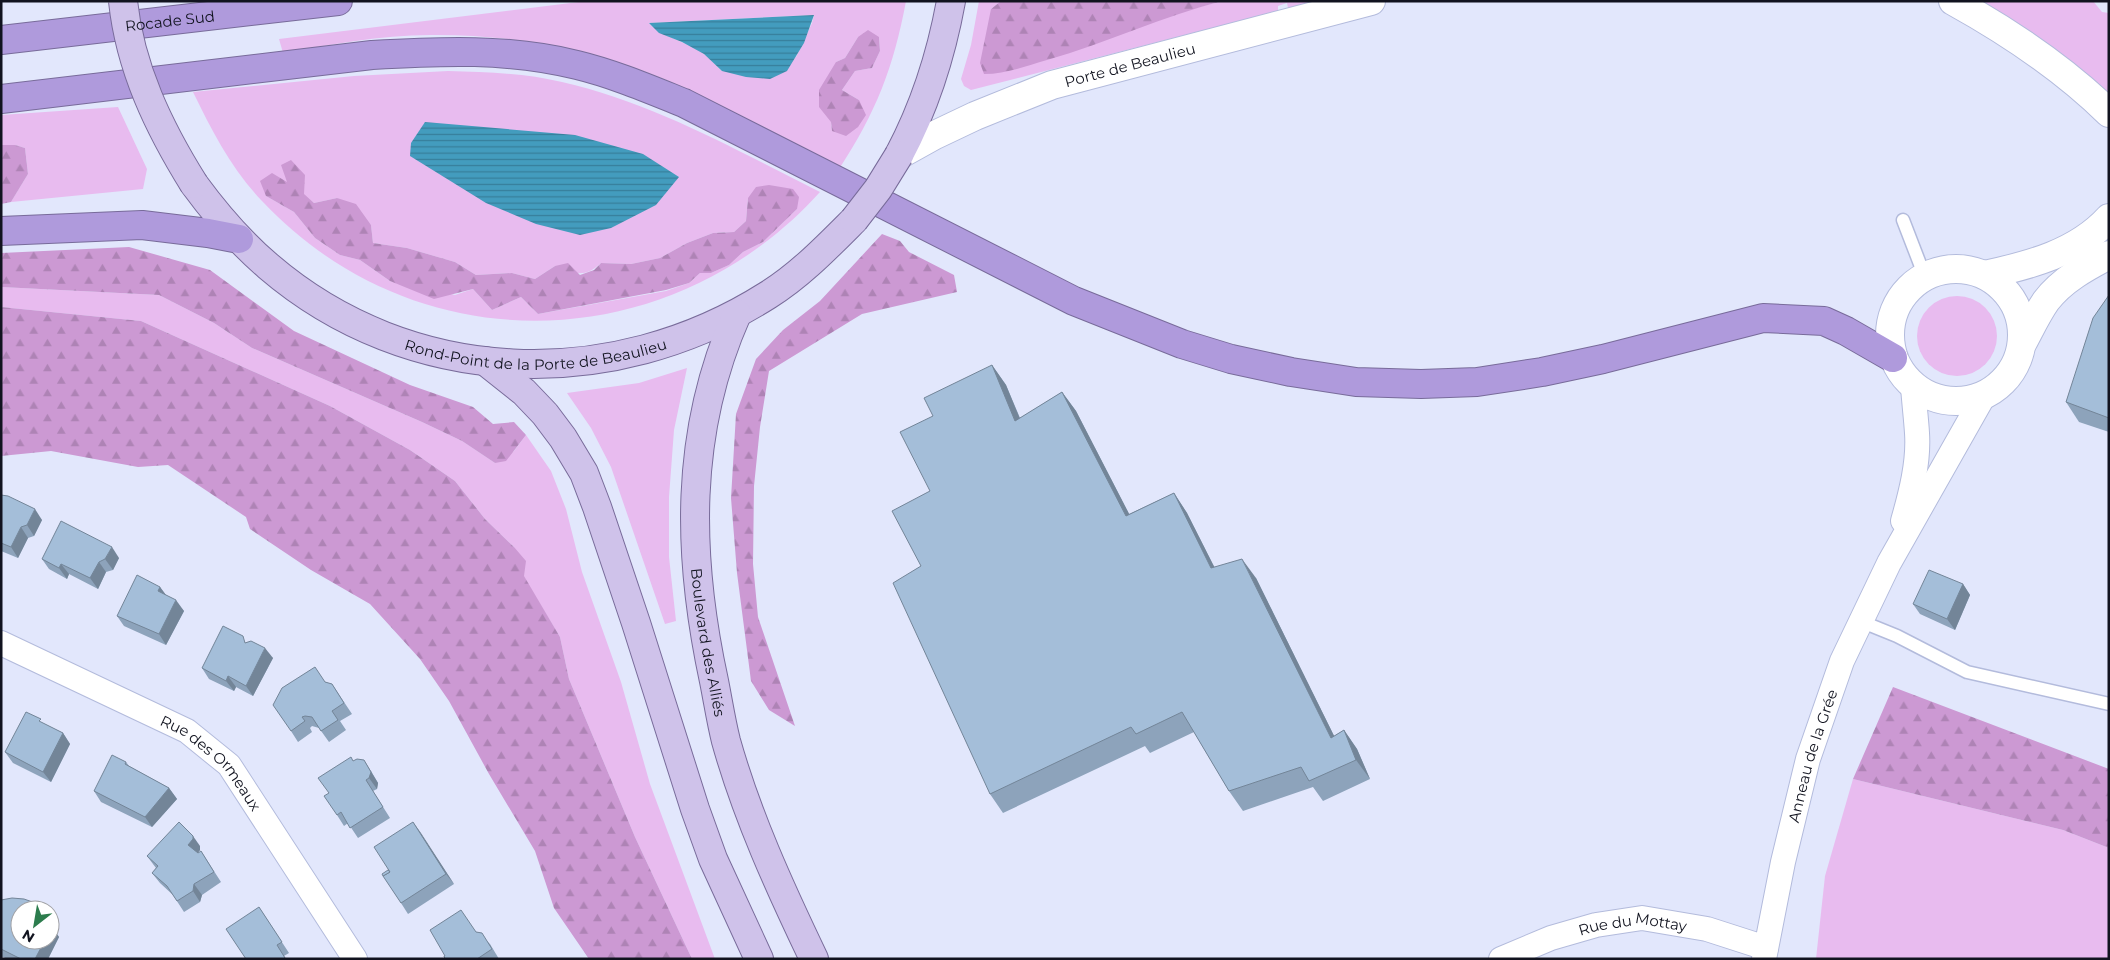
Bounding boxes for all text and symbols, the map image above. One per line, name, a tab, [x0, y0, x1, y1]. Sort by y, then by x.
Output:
street label: Rocade Sud	[124, 6, 216, 35]
street label: Porte de Beaulieu	[1062, 38, 1197, 91]
street label: Rond-Point de la Porte de Beaulieu	[405, 332, 669, 350]
text: Rond-Point de la Porte de Beaulieu	[403, 334, 669, 373]
street label: Boulevard des Alliés	[687, 567, 730, 718]
street label: Anneau de la Grée	[1783, 687, 1841, 824]
street label: Rue des Ormeaux	[158, 710, 266, 814]
north arrow	[10, 900, 60, 950]
street label: Rue du Mottay	[1576, 908, 1689, 939]
text: N	[19, 926, 38, 947]

